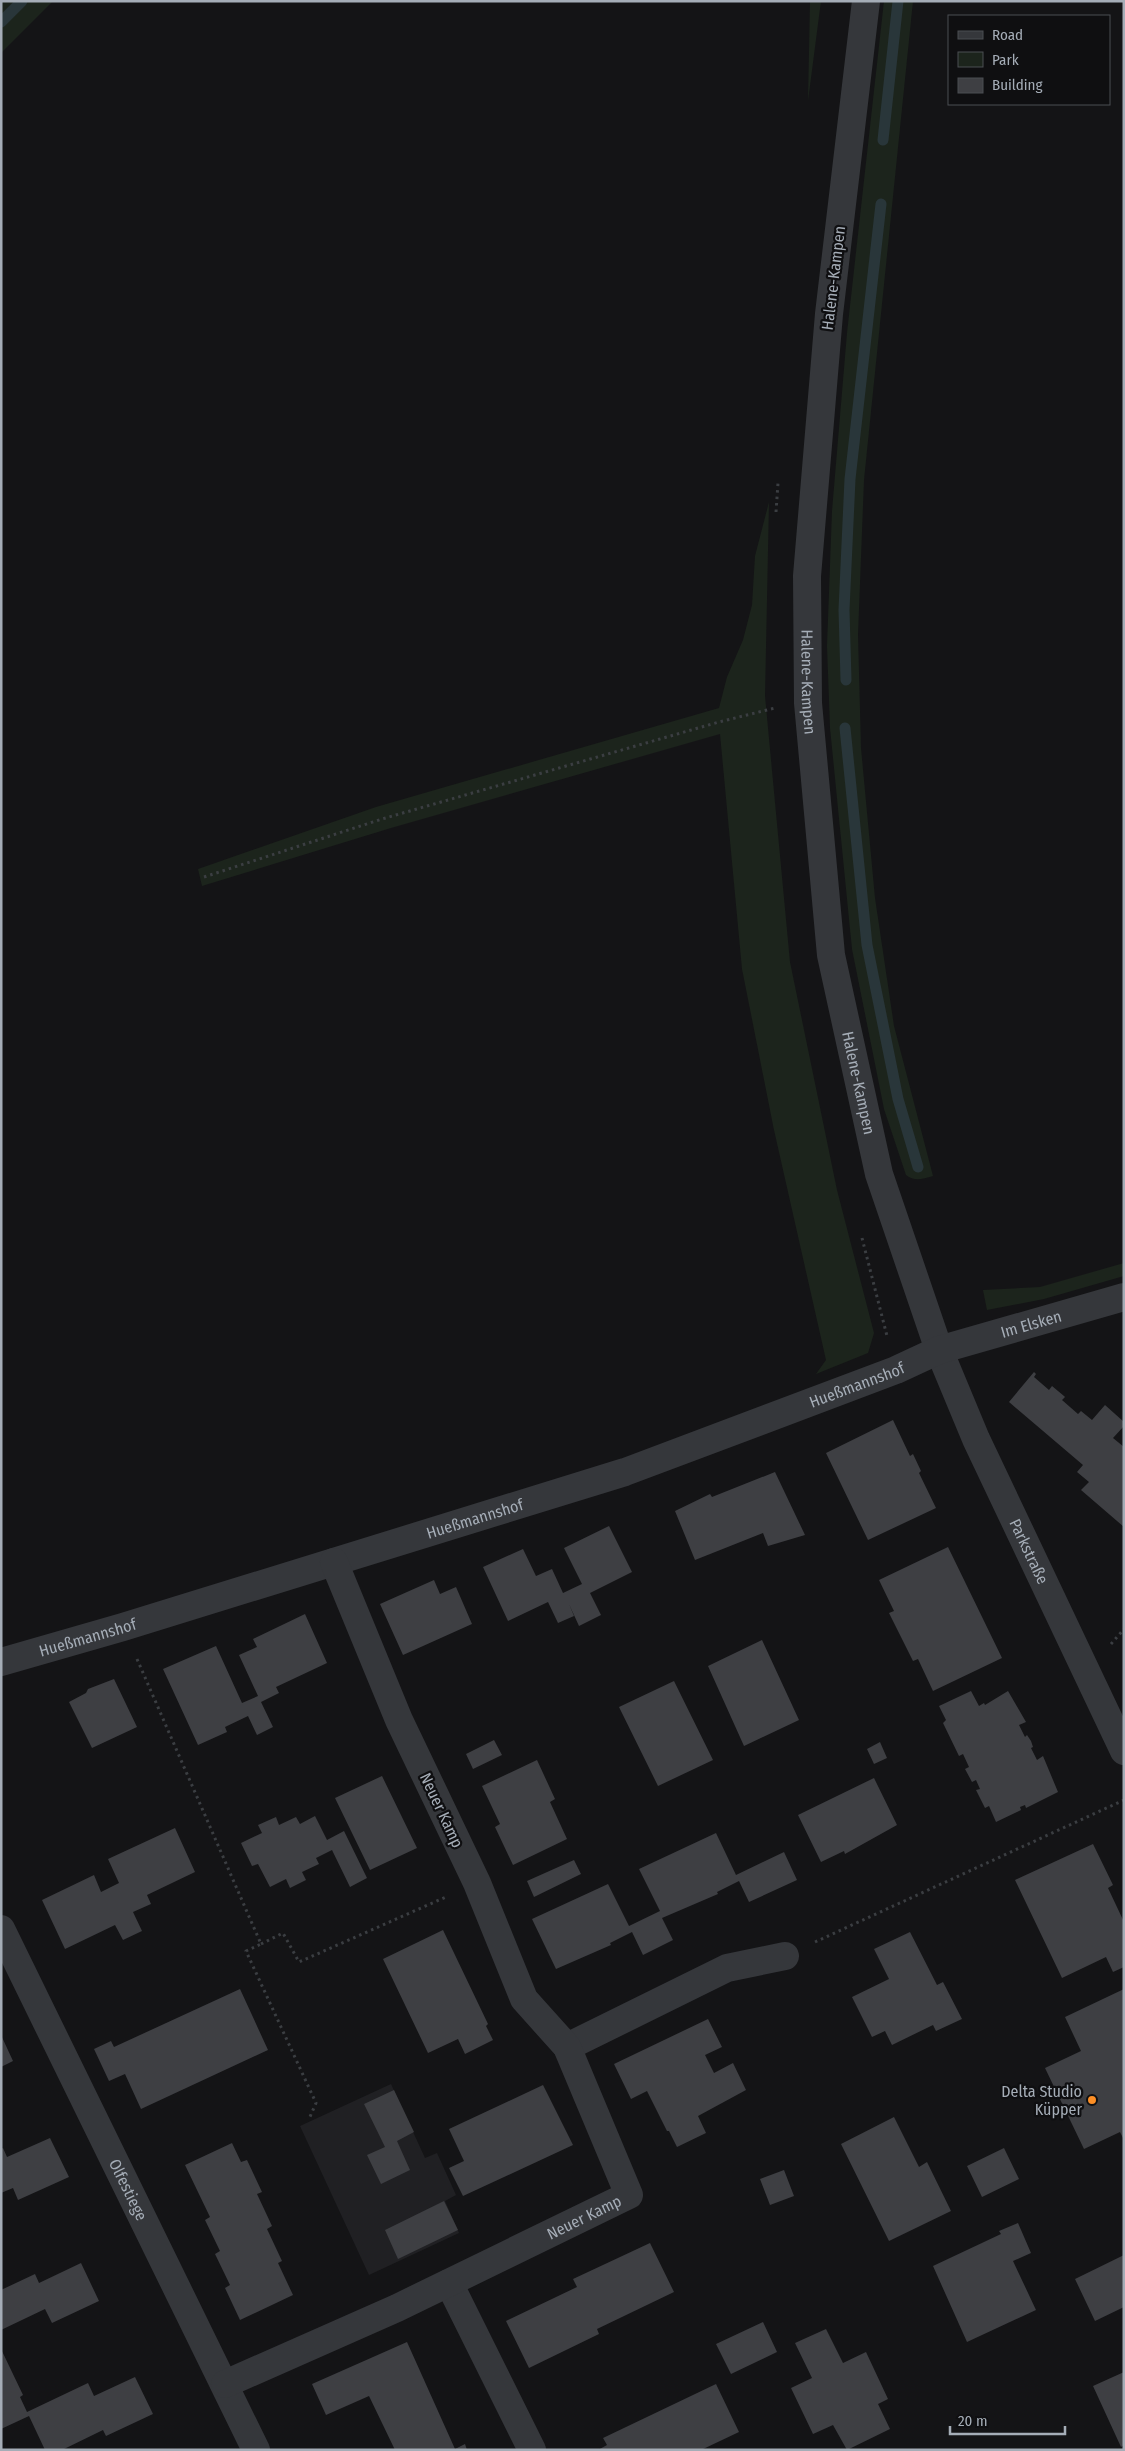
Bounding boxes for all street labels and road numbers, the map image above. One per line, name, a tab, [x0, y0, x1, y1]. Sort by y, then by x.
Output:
street label: Halene-Kampen	[818, 225, 849, 331]
street label: Halene-Kampen	[797, 629, 820, 735]
street label: Halene-Kampen	[838, 1030, 879, 1136]
street label: Im Elsken	[999, 1306, 1064, 1342]
street label: Hueßmannshof	[807, 1358, 909, 1412]
street label: Hueßmannshof	[424, 1495, 527, 1543]
street label: Parkstraße	[1005, 1516, 1052, 1587]
street label: Hueßmannshof	[37, 1614, 140, 1661]
street label: Neuer Kamp	[416, 1770, 467, 1851]
street label: Olfestiege	[105, 2156, 151, 2224]
street label: Neuer Kamp	[544, 2191, 624, 2244]

